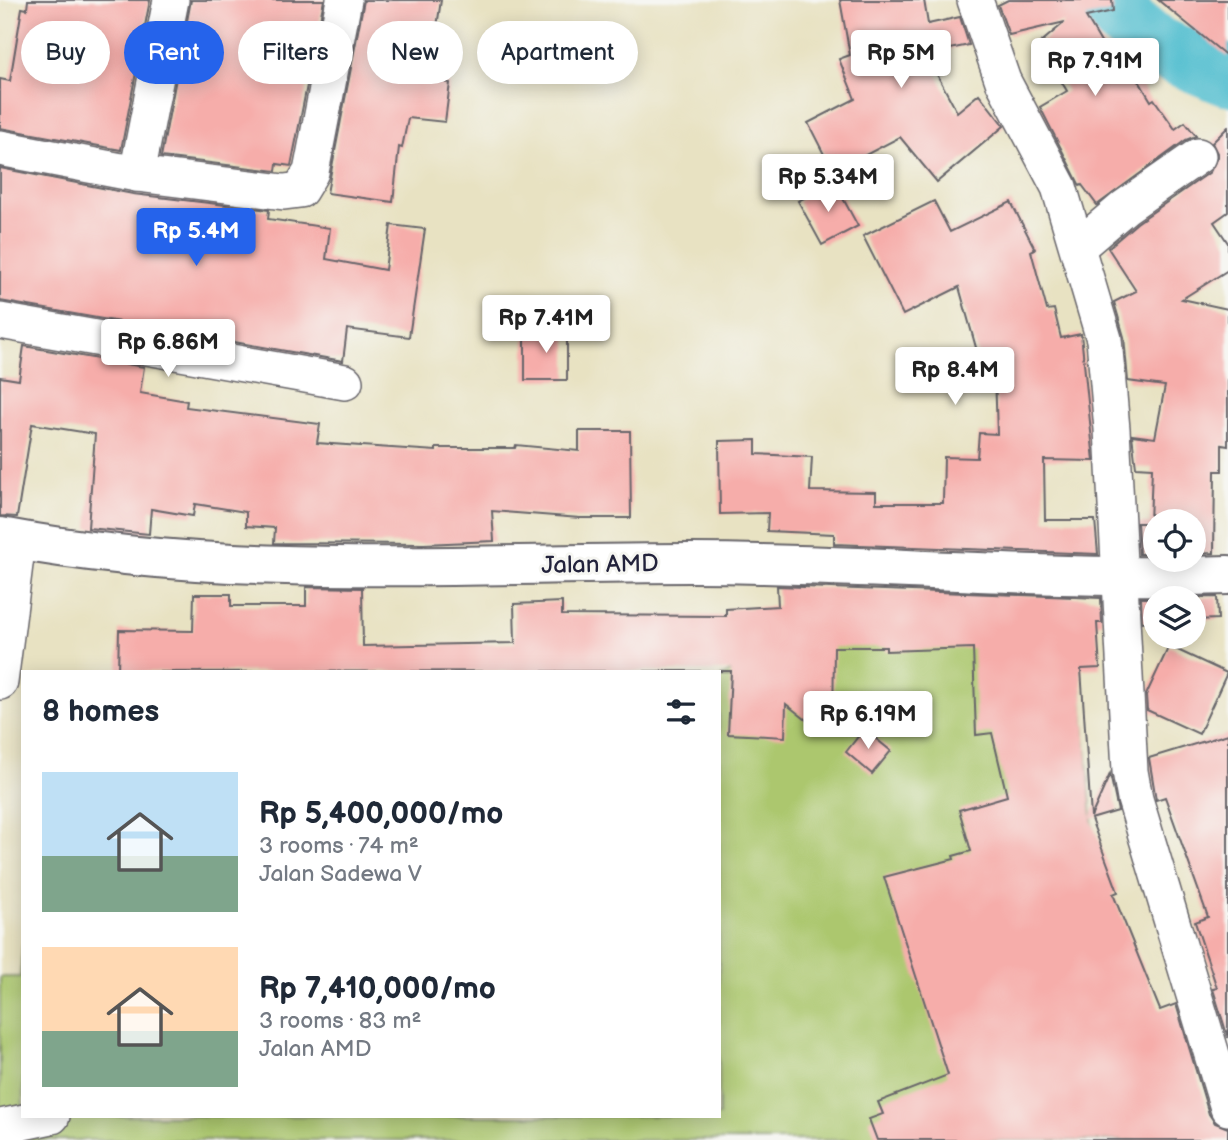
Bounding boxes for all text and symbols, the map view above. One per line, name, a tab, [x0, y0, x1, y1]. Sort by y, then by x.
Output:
chip: Buy	[21, 21, 110, 84]
chip: Rent	[124, 21, 224, 84]
chip: Filters	[238, 21, 353, 84]
chip: New	[367, 21, 463, 84]
chip: Apartment	[477, 21, 638, 84]
pin: Rp 5M	[852, 31, 950, 90]
pin: Rp 7.91M	[1023, 38, 1167, 98]
text: Rp 5M	[867, 39, 935, 67]
text: Rp 7.91M	[1047, 47, 1143, 75]
pin: Rp 5.34M	[756, 154, 900, 214]
text: Rp 5.34M	[778, 163, 878, 191]
pin: Rp 5.4M	[131, 208, 261, 268]
text: Rp 5.4M	[153, 217, 239, 245]
pin: Rp 7.41M	[474, 296, 618, 355]
text: Rp 7.41M	[498, 304, 594, 332]
pin: Rp 6.86M	[96, 320, 240, 379]
text: Rp 6.86M	[117, 328, 219, 356]
pin: Rp 8.4M	[890, 348, 1020, 407]
text: Rp 8.4M	[911, 356, 999, 384]
map controls	[1143, 509, 1206, 649]
button: locate	[1143, 509, 1206, 572]
street label: Jalan AMD	[541, 549, 659, 580]
button: layers	[1143, 586, 1206, 649]
pin: Rp 6.19M	[796, 692, 940, 751]
icon: filters	[662, 693, 700, 731]
text: 8 homes	[42, 694, 159, 730]
text: Rp 6.19M	[819, 700, 917, 728]
text: Rp 5,400,000/mo	[259, 796, 503, 832]
icon: home	[98, 800, 182, 884]
text: 3 rooms · 74 m²	[259, 832, 419, 860]
text: Jalan Sadewa V	[259, 860, 422, 888]
text: Rp 7,410,000/mo	[259, 971, 496, 1007]
icon: home	[98, 975, 182, 1059]
text: 3 rooms · 83 m²	[259, 1007, 421, 1035]
text: Jalan AMD	[259, 1035, 371, 1063]

